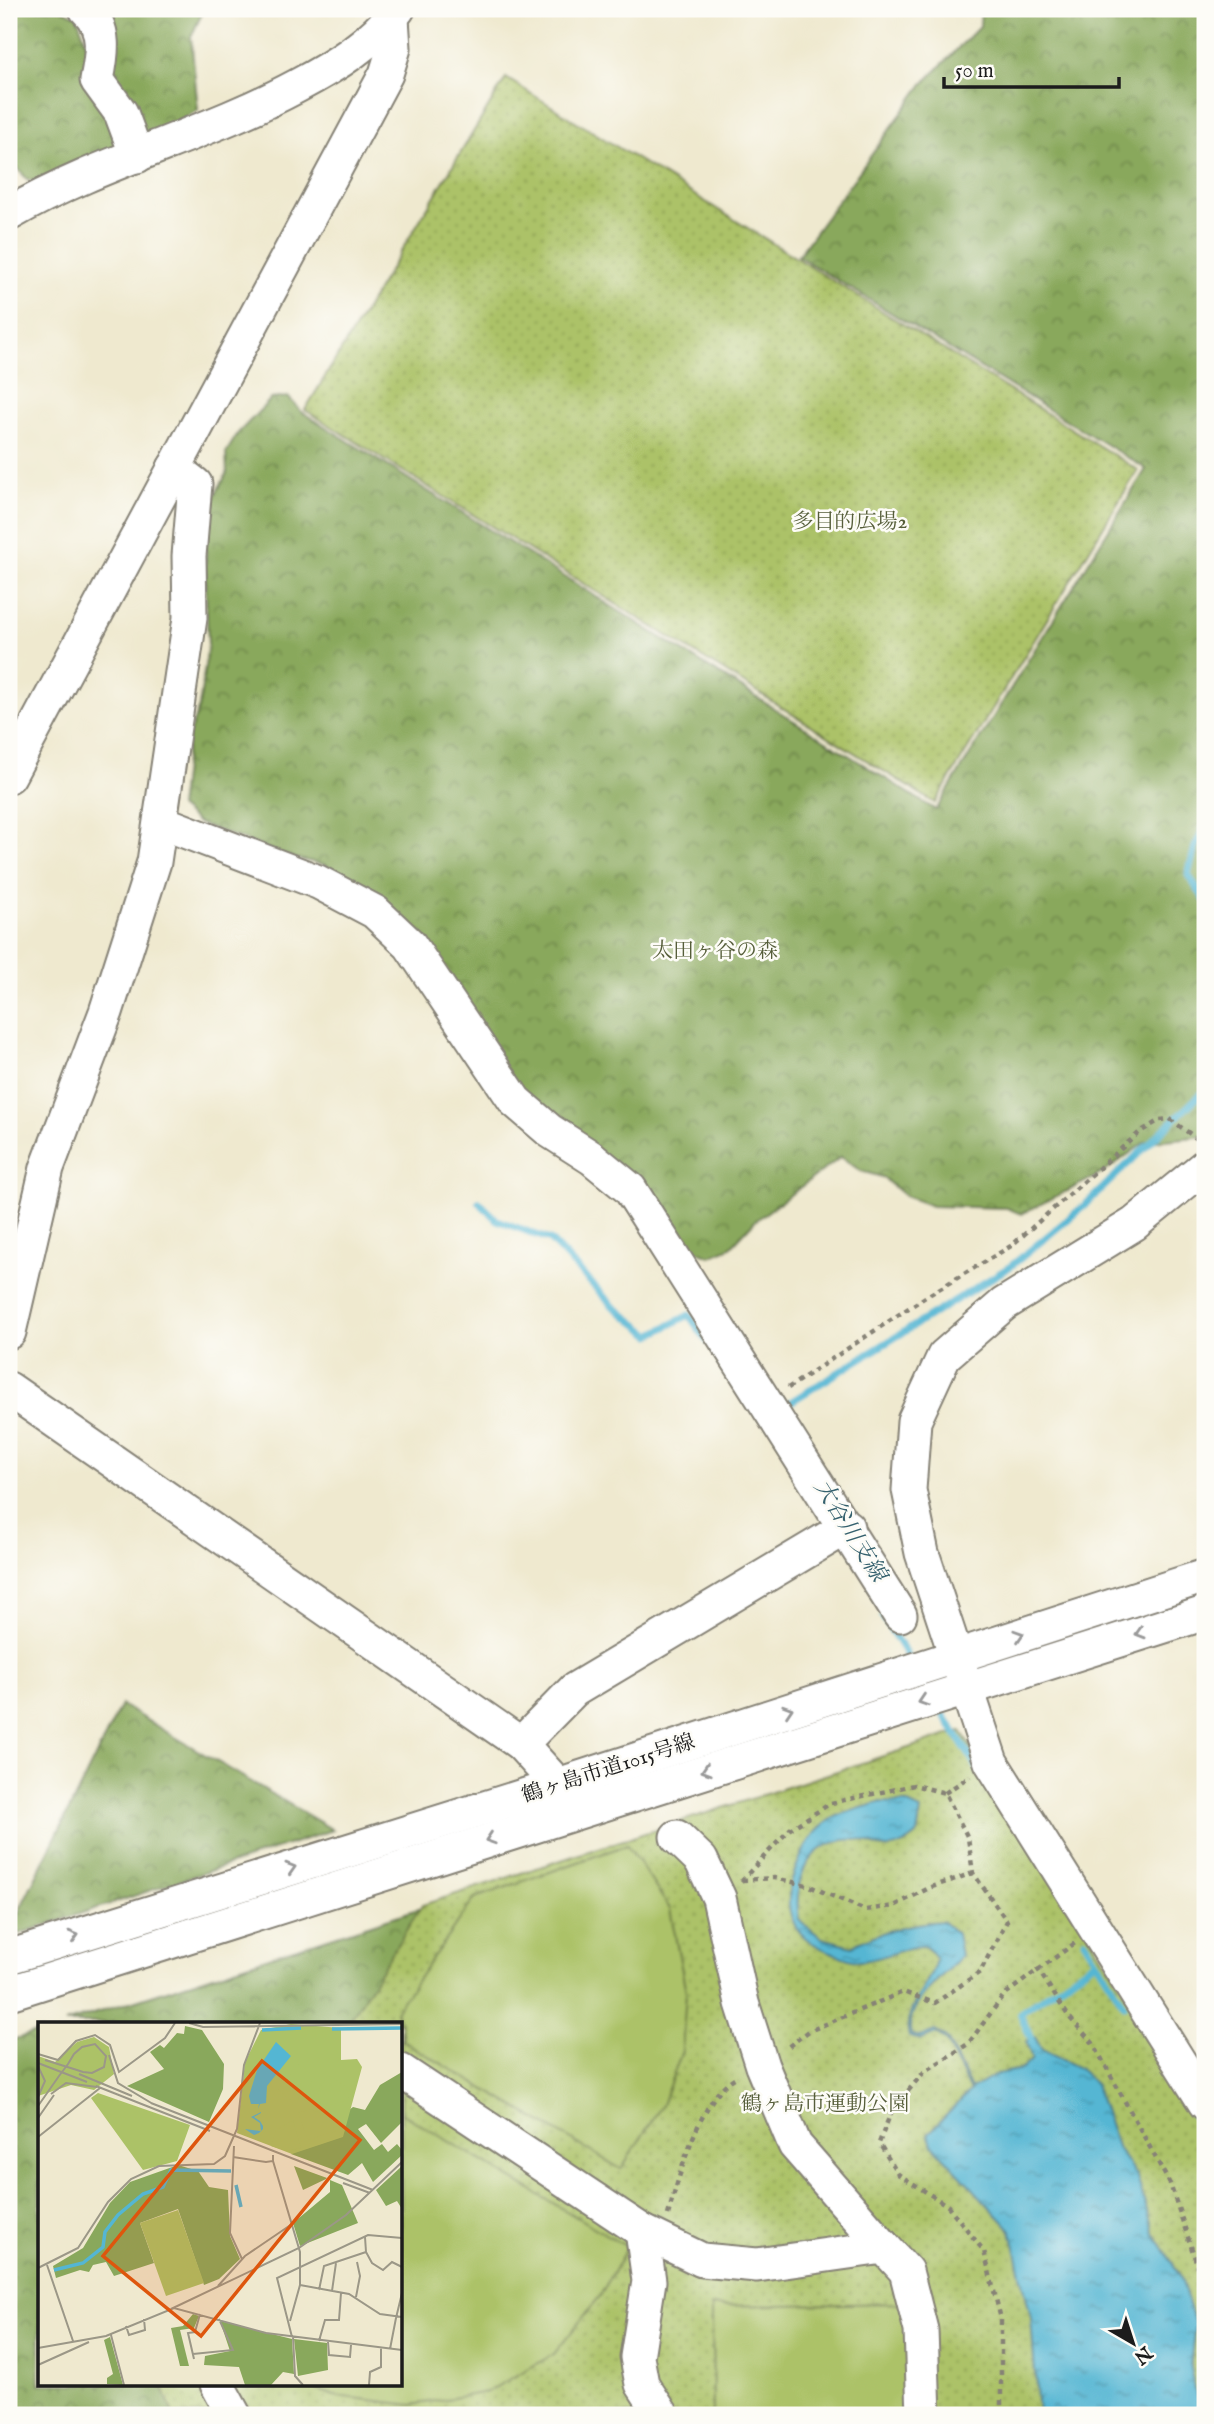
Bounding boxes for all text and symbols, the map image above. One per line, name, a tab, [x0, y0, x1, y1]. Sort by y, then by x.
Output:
scale bar	[944, 46, 1120, 90]
text: 50 m	[955, 58, 994, 85]
park label: 多目的広場2	[793, 509, 908, 536]
park label: 太田ヶ谷の森	[652, 938, 778, 965]
water label: 大谷川支線	[807, 1474, 894, 1590]
one-way arrow	[1134, 1624, 1146, 1639]
one-way arrow	[1013, 1629, 1025, 1643]
one-way arrow	[917, 1693, 930, 1707]
one-way arrow	[781, 1704, 793, 1718]
street label: 鶴ヶ島市道1015号線	[519, 1729, 698, 1810]
one-way arrow	[701, 1762, 713, 1776]
one-way arrow	[484, 1831, 496, 1846]
one-way arrow	[285, 1862, 297, 1877]
one-way arrow	[68, 1930, 80, 1945]
inset map	[38, 2022, 402, 2386]
park label: 鶴ヶ島市運動公園	[741, 2091, 909, 2118]
north arrow	[1098, 2308, 1168, 2378]
text: N	[1128, 2340, 1157, 2370]

